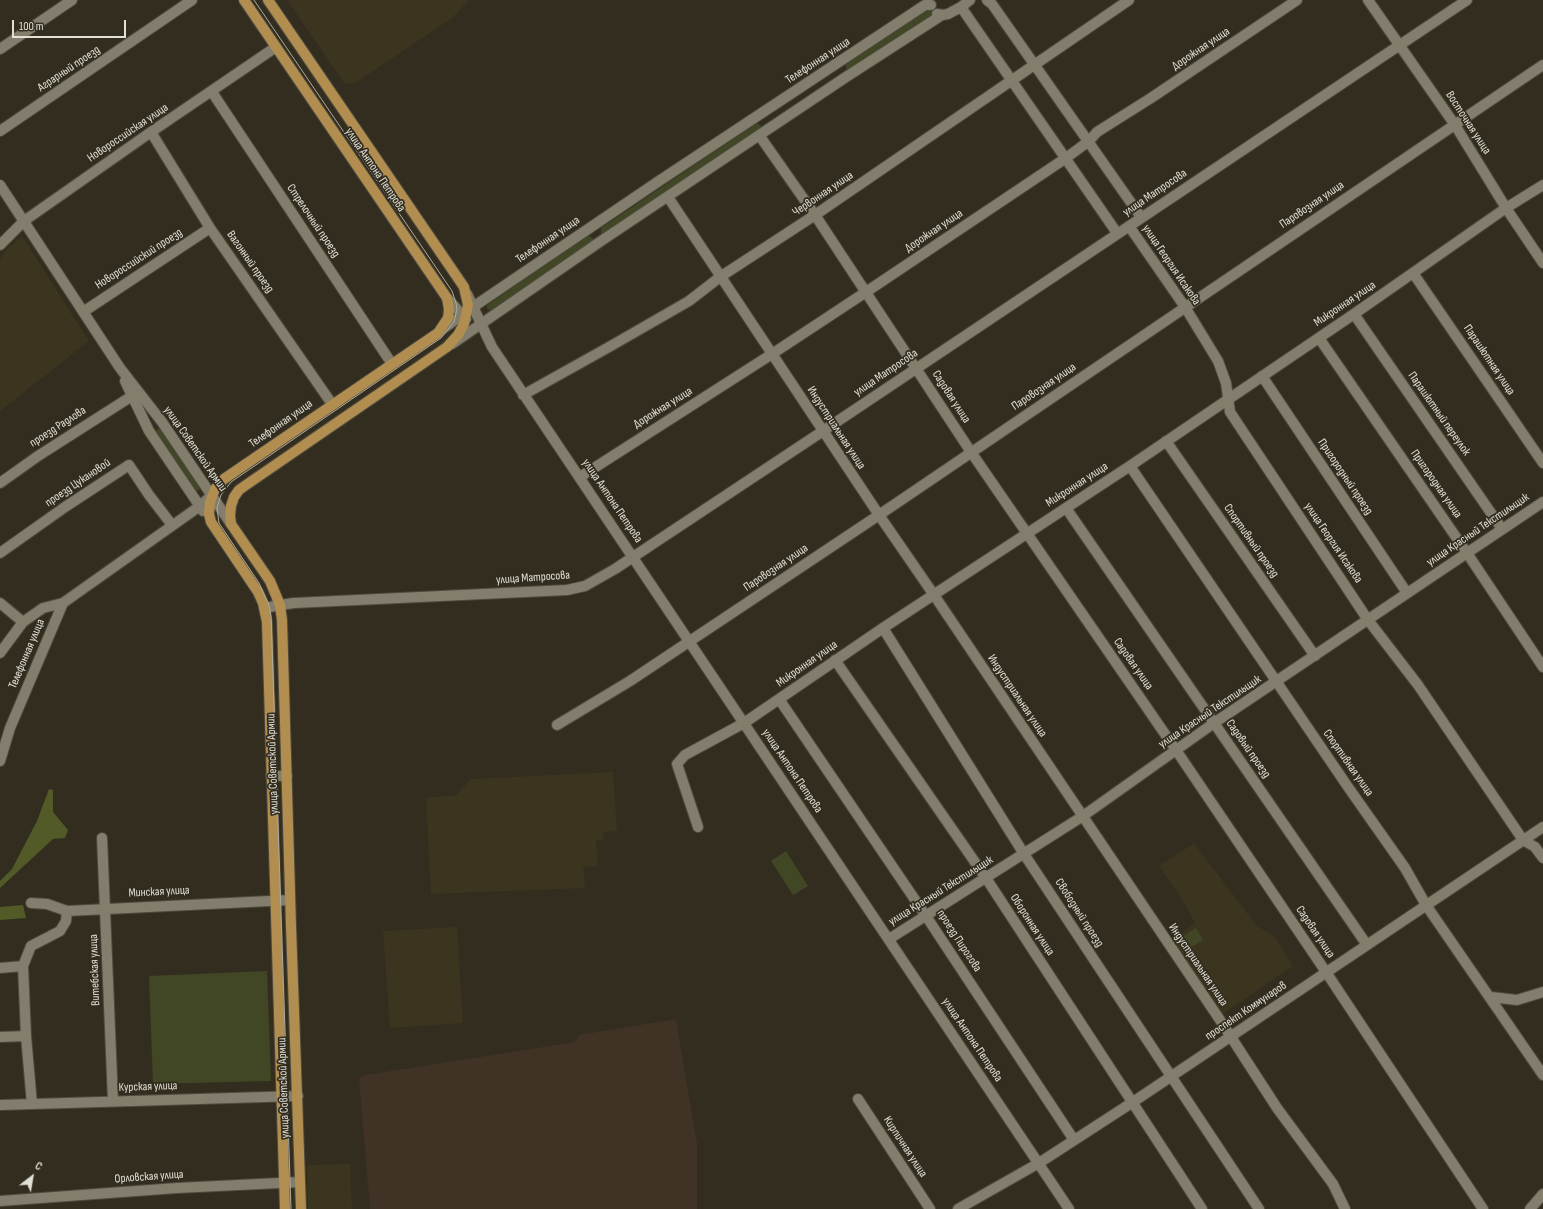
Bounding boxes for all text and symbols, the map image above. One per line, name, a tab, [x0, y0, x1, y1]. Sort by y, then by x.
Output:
scale bar	[14, 12, 128, 38]
text: 100 m	[19, 19, 44, 34]
street label: Дорожная улица	[1169, 24, 1233, 74]
street label: Телефонная улица	[783, 35, 853, 87]
street label: Аграрный проезд	[35, 43, 103, 95]
street label: Восточная улица	[1442, 89, 1494, 157]
street label: Новороссийская улица	[85, 101, 171, 165]
street label: улица Антона Петрова	[342, 125, 408, 215]
street label: улица Матросова	[1120, 166, 1190, 220]
street label: Червонная улица	[790, 168, 856, 220]
street label: Паровозная улица	[1277, 178, 1347, 232]
street label: Стрелочный проезд	[283, 182, 343, 260]
street label: Дорожная улица	[902, 206, 966, 256]
street label: Телефонная улица	[513, 213, 583, 267]
street label: улица Георгия Исакова	[1139, 222, 1203, 308]
street label: Новороссийский проезд	[93, 225, 185, 293]
street label: Вагонный проезд	[223, 228, 277, 296]
street label: Микронная улица	[1311, 278, 1379, 330]
street label: Парашютная улица	[1460, 322, 1518, 398]
street label: улица Матросова	[851, 346, 921, 400]
street label: Паровозная улица	[1009, 360, 1079, 414]
street label: Садовая улица	[929, 368, 973, 426]
street label: Парашютный переулок	[1405, 369, 1473, 459]
street label: Дорожная улица	[631, 384, 695, 432]
street label: Индустриальная улица	[804, 384, 868, 472]
street label: Телефонная улица	[247, 397, 315, 451]
street label: проезд Радлова	[27, 403, 89, 451]
street label: улица Советской Армии	[160, 404, 230, 494]
street label: Пригородный проезд	[1314, 436, 1376, 518]
street label: Пригородная улица	[1407, 447, 1465, 521]
street label: проезд Цукановой	[43, 456, 113, 510]
street label: улица Антона Петрова	[579, 456, 645, 546]
street label: Микронная улица	[1043, 460, 1111, 510]
street label: улица Красный Текстильщик	[1424, 490, 1532, 570]
street label: улица Георгия Исакова	[1301, 500, 1365, 586]
street label: Спортивный проезд	[1220, 501, 1282, 581]
street label: Паровозная улица	[741, 541, 811, 595]
street label: улица Матросова	[496, 568, 570, 588]
street label: Телефонная улица	[6, 617, 48, 691]
street label: Садовая улица	[1110, 635, 1156, 693]
street label: Микронная улица	[774, 638, 840, 690]
street label: Индустриальная улица	[984, 652, 1050, 740]
street label: улица Красный Текстильщик	[1156, 672, 1264, 752]
street label: улица Советской Армии	[264, 713, 282, 815]
street label: Садовый проезд	[1223, 717, 1273, 781]
street label: улица Антона Петрова	[759, 726, 825, 816]
street label: Спортивная улица	[1320, 727, 1376, 799]
street label: улица Красный Текстильщик	[886, 853, 996, 929]
street label: Свободный проезд	[1052, 876, 1106, 950]
street label: Минская улица	[128, 883, 190, 901]
street label: Оборонная улица	[1007, 892, 1057, 958]
street label: Садовая улица	[1292, 903, 1338, 961]
street label: проезд Пирогова	[934, 907, 984, 975]
street label: Индустриальная улица	[1165, 921, 1231, 1009]
street label: Витебская улица	[87, 934, 103, 1006]
street label: проспект Коммунаров	[1203, 978, 1289, 1044]
street label: улица Антона Петрова	[939, 995, 1005, 1085]
street label: улица Советской Армии	[275, 1037, 293, 1139]
street label: Курская улица	[118, 1079, 178, 1095]
street label: Кирпичная улица	[880, 1114, 930, 1180]
north arrow	[12, 1157, 52, 1197]
text: С	[33, 1159, 44, 1173]
street label: Орловская улица	[114, 1167, 184, 1187]

